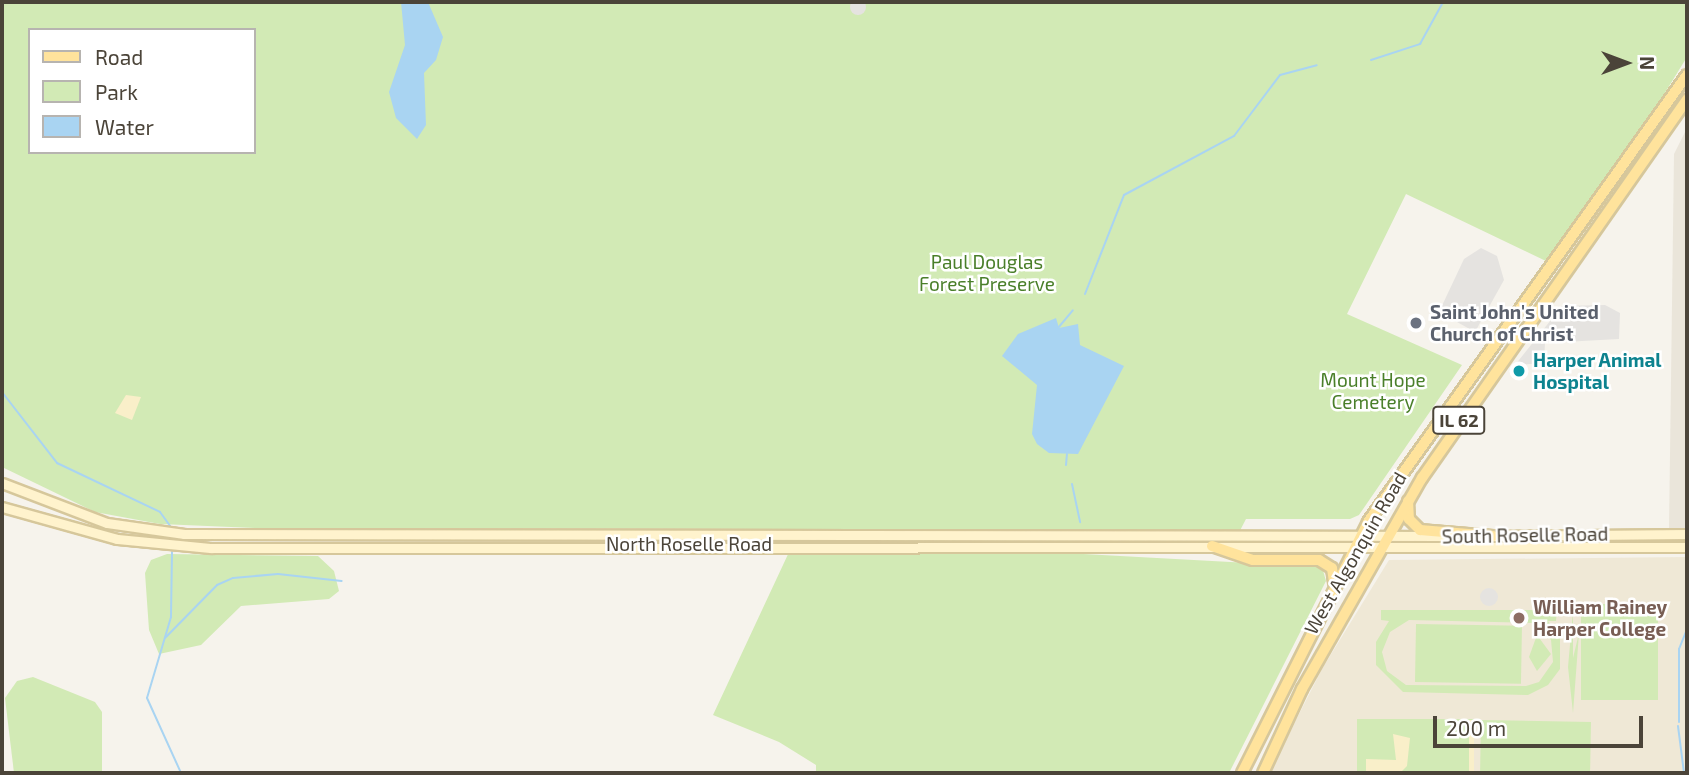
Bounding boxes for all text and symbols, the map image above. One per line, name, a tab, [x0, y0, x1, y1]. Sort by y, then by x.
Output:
legend	[28, 28, 256, 154]
north arrow	[1591, 28, 1661, 98]
text: Road	[95, 44, 143, 69]
text: N	[1636, 56, 1659, 70]
text: Park	[95, 79, 138, 104]
text: Water	[95, 114, 154, 139]
park label: Paul Douglas Forest Preserve	[919, 251, 1055, 295]
place label: Saint John's United Church of Christ	[1430, 301, 1599, 345]
marker: Saint John's United Church of Christ	[1408, 315, 1424, 331]
place label: Harper Animal Hospital	[1533, 349, 1662, 393]
marker: Harper Animal Hospital	[1511, 363, 1527, 379]
park label: Mount Hope Cemetery	[1320, 369, 1426, 413]
road number: IL 62	[1431, 406, 1487, 434]
street label: West Algonquin Road	[1299, 468, 1411, 638]
street label: South Roselle Road	[1442, 522, 1608, 548]
street label: North Roselle Road	[606, 533, 772, 555]
place label: William Rainey Harper College	[1533, 596, 1667, 640]
marker: William Rainey Harper College	[1511, 610, 1527, 626]
scale bar	[1437, 702, 1647, 746]
text: 200 m	[1446, 715, 1506, 740]

